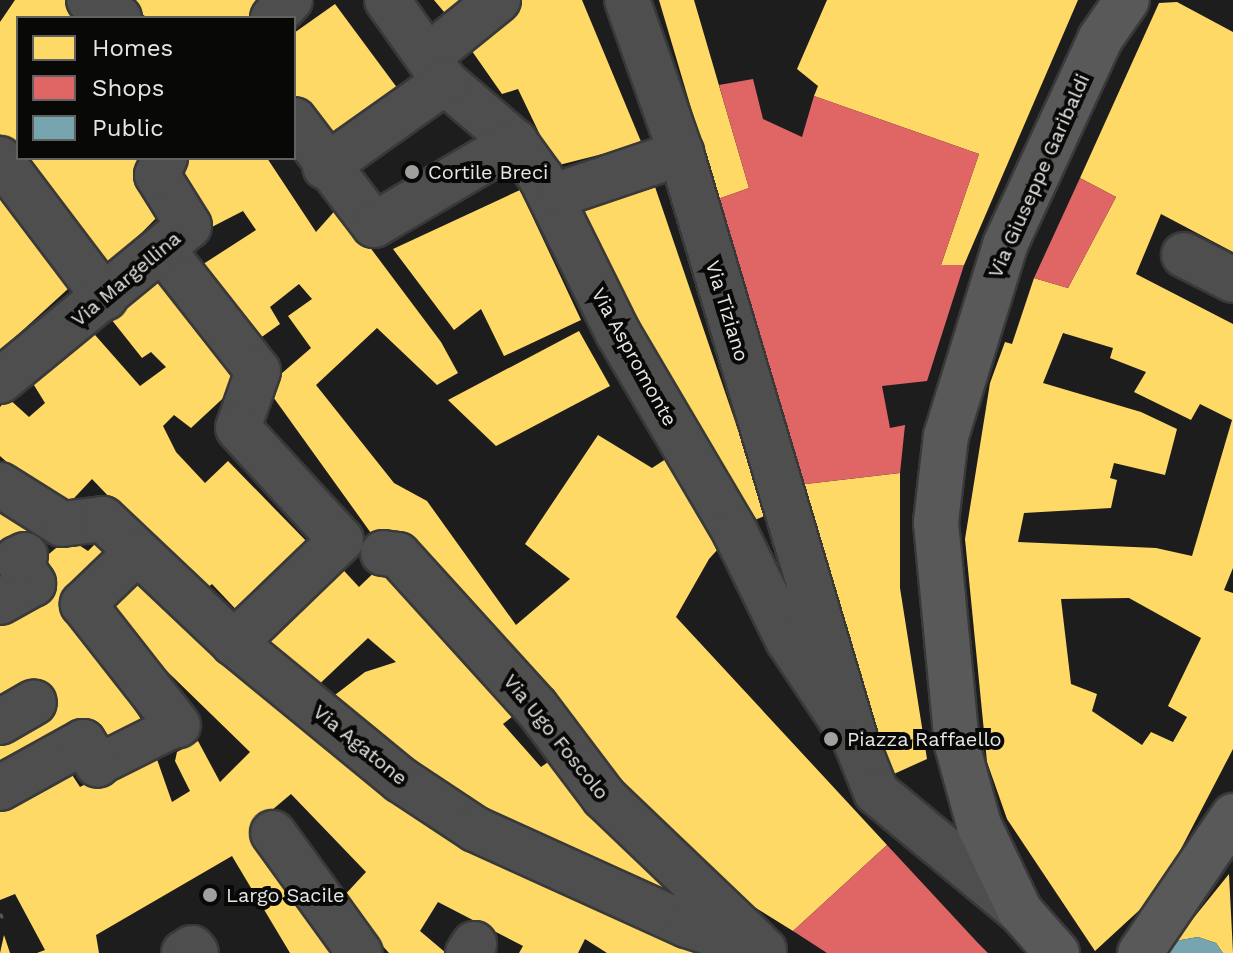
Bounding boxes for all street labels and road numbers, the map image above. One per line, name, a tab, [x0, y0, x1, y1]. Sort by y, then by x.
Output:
street label: Via Giuseppe Garibaldi	[983, 70, 1095, 282]
street label: Via Margellina	[66, 226, 186, 332]
street label: Via Tiziano	[700, 257, 754, 365]
street label: Via Aspromonte	[586, 283, 682, 431]
street label: Via Ugo Foscolo	[498, 669, 614, 805]
street label: Via Agatone	[308, 699, 412, 791]

